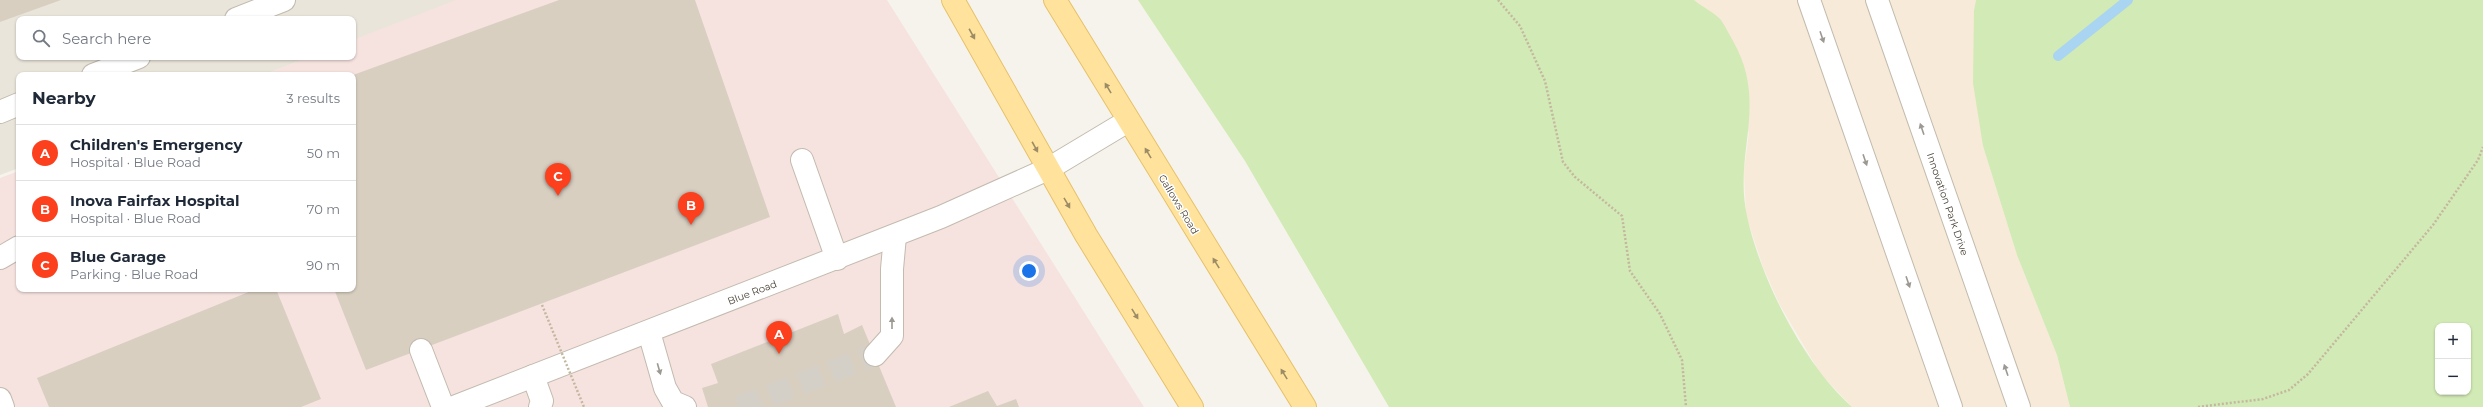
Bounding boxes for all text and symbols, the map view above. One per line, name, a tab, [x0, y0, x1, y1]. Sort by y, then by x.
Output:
search box	[16, 16, 356, 60]
icon: search	[30, 27, 52, 49]
one-way arrow	[969, 28, 975, 40]
text: Search here	[62, 29, 151, 48]
one-way arrow	[1820, 31, 1826, 43]
one-way arrow	[1105, 82, 1112, 94]
text: Nearby	[32, 88, 96, 108]
text: 3 results	[286, 90, 340, 106]
one-way arrow	[1919, 122, 1925, 134]
text: Children's Emergency	[70, 135, 242, 154]
one-way arrow	[1032, 142, 1039, 153]
text: A	[40, 145, 50, 161]
text: 50 m	[307, 145, 340, 161]
one-way arrow	[1144, 147, 1151, 159]
street label: Innovation Park Drive	[1924, 151, 1971, 257]
text: Hospital · Blue Road	[70, 154, 201, 170]
one-way arrow	[1862, 154, 1868, 166]
pin: C	[545, 163, 571, 196]
street label: Gallows Road	[1156, 172, 1202, 237]
text: Inova Fairfax Hospital	[70, 191, 240, 210]
pin: B	[678, 192, 704, 225]
one-way arrow	[1064, 197, 1071, 209]
text: B	[40, 201, 50, 217]
text: 70 m	[307, 201, 340, 217]
text: Hospital · Blue Road	[70, 210, 201, 226]
text: Blue Garage	[70, 247, 166, 266]
text: C	[40, 257, 50, 273]
text: 90 m	[306, 257, 340, 273]
one-way arrow	[1212, 257, 1219, 269]
your location	[1019, 261, 1039, 281]
text: Parking · Blue Road	[70, 266, 198, 282]
street label: Blue Road	[726, 277, 779, 308]
one-way arrow	[1905, 277, 1911, 289]
one-way arrow	[1131, 309, 1139, 319]
one-way arrow	[889, 316, 895, 329]
pin: A	[766, 321, 792, 354]
map controls	[2435, 323, 2471, 395]
button: +	[2435, 323, 2471, 359]
button: −	[2435, 359, 2471, 395]
one-way arrow	[656, 364, 662, 376]
one-way arrow	[2003, 364, 2009, 376]
one-way arrow	[1280, 369, 1288, 379]

